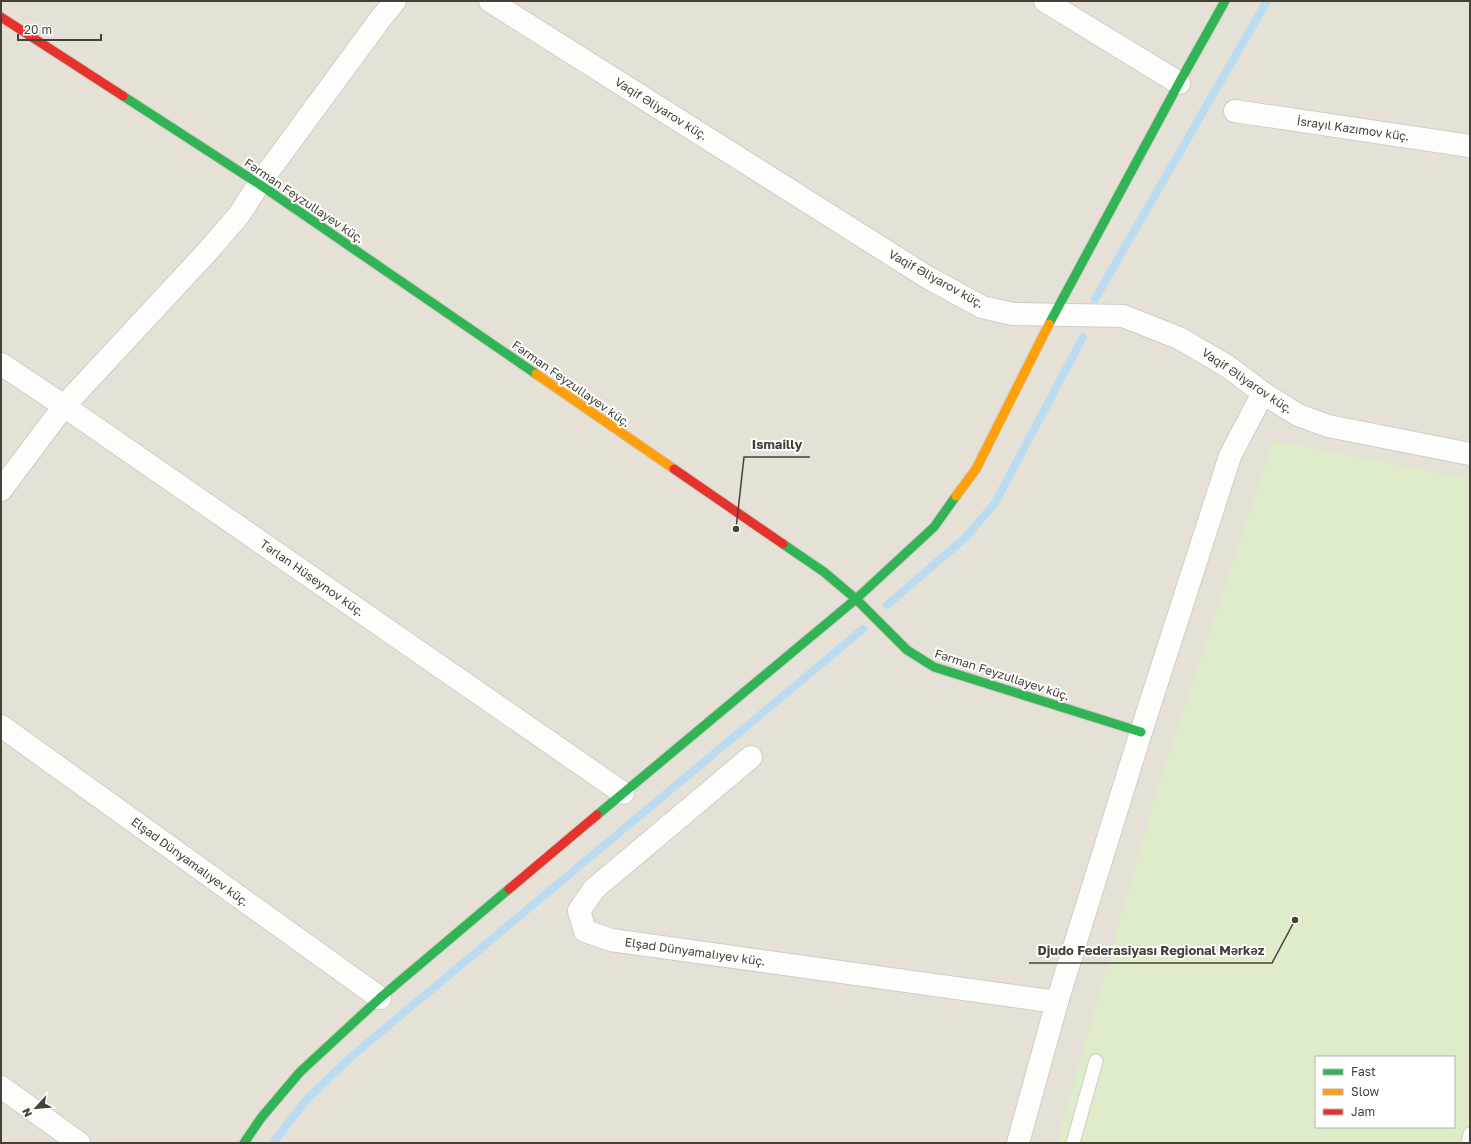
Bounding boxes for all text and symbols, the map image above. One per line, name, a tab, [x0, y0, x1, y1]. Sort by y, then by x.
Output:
scale bar	[18, 16, 101, 42]
text: 20 m	[24, 22, 52, 37]
street label: Vaqif Əliyarov küç.	[612, 74, 710, 143]
street label: İsrayıl Kazımov küç.	[1296, 113, 1410, 144]
street label: Fərman Feyzullayev küç.	[242, 155, 367, 246]
street label: Vaqif Əliyarov küç.	[886, 246, 986, 311]
street label: Fərman Feyzullayev küç.	[509, 337, 633, 430]
street label: Vaqif Əliyarov küç.	[1199, 345, 1296, 417]
callout: Ismailly	[744, 432, 810, 457]
text: Ismailly	[752, 436, 802, 452]
street label: Tərlan Hüseynov küç.	[257, 536, 367, 619]
street label: Fərman Feyzullayev küç.	[933, 646, 1072, 703]
street label: Elşad Dünyamalıyev küç.	[128, 814, 252, 909]
street label: Elşad Dünyamalıyev küç.	[624, 934, 766, 969]
callout: Djudo Federasiyası Regional Mərkəz	[1029, 938, 1272, 963]
text: Djudo Federasiyası Regional Mərkəz	[1038, 942, 1265, 958]
legend	[1315, 1056, 1455, 1128]
text: Fast	[1351, 1064, 1376, 1079]
text: Slow	[1351, 1084, 1379, 1099]
north arrow	[16, 1088, 56, 1128]
text: Jam	[1351, 1104, 1375, 1119]
text: N	[19, 1106, 34, 1119]

